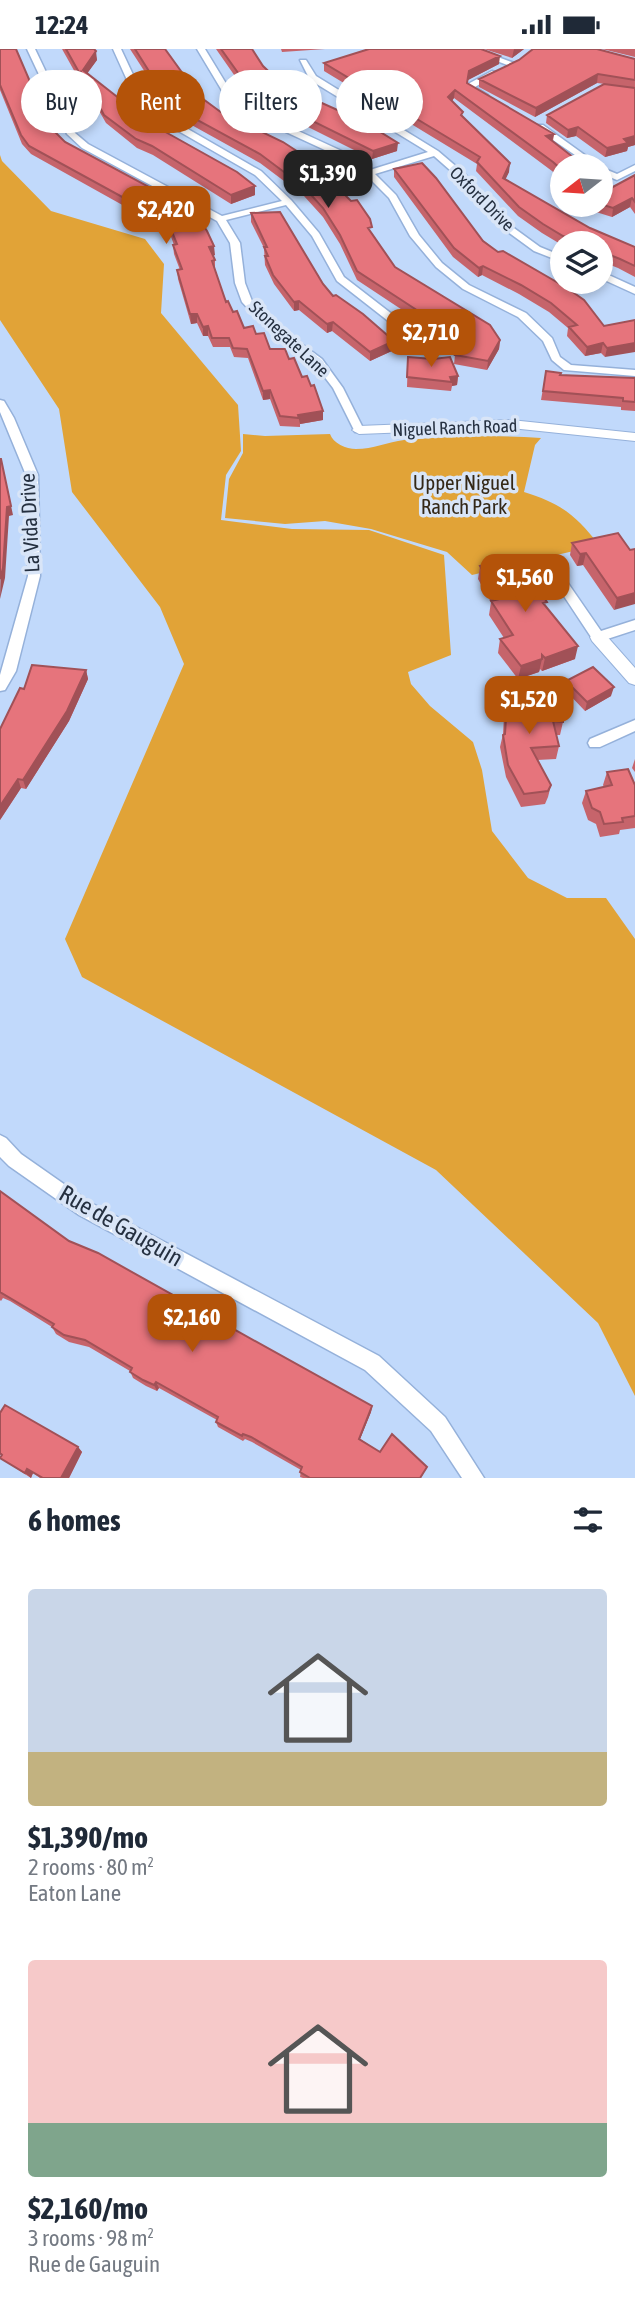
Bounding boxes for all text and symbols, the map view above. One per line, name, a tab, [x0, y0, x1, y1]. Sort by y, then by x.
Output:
text: 12:24	[35, 10, 89, 40]
chip: Buy	[21, 70, 102, 133]
chip: Rent	[116, 70, 205, 133]
chip: Filters	[219, 70, 322, 133]
chip: New	[336, 70, 423, 133]
pin: $1,390	[271, 151, 385, 210]
north arrow	[550, 154, 612, 217]
map controls	[550, 154, 613, 294]
text: $1,390	[300, 160, 357, 186]
street label: Oxford Drive	[446, 162, 519, 235]
pin: $2,420	[109, 187, 223, 246]
text: $2,420	[138, 196, 195, 222]
button: layers	[550, 231, 613, 294]
street label: Stonegate Lane	[245, 296, 334, 381]
pin: $2,710	[374, 309, 488, 369]
text: $2,710	[403, 319, 460, 345]
street label: Niguel Ranch Road	[392, 415, 518, 440]
park label: Upper Niguel Ranch Park	[413, 470, 516, 518]
street label: La Vida Drive	[14, 473, 44, 573]
pin: $1,560	[468, 554, 582, 614]
text: $1,560	[497, 564, 554, 590]
pin: $1,520	[472, 677, 586, 736]
text: $1,520	[501, 686, 558, 712]
street label: Rue de Gauguin	[55, 1179, 188, 1272]
pin: $2,160	[135, 1295, 249, 1354]
text: $2,160	[164, 1304, 221, 1330]
icon: filters	[569, 1501, 607, 1539]
text: 6 homes	[28, 1503, 121, 1537]
icon: home	[255, 1635, 381, 1761]
text: $1,390/mo	[28, 1820, 148, 1854]
text: 2 rooms · 80 m²	[28, 1854, 154, 1880]
text: Eaton Lane	[28, 1880, 121, 1906]
icon: home	[255, 2006, 381, 2132]
text: $2,160/mo	[28, 2191, 148, 2225]
text: 3 rooms · 98 m²	[28, 2225, 154, 2251]
text: Rue de Gauguin	[28, 2251, 160, 2277]

